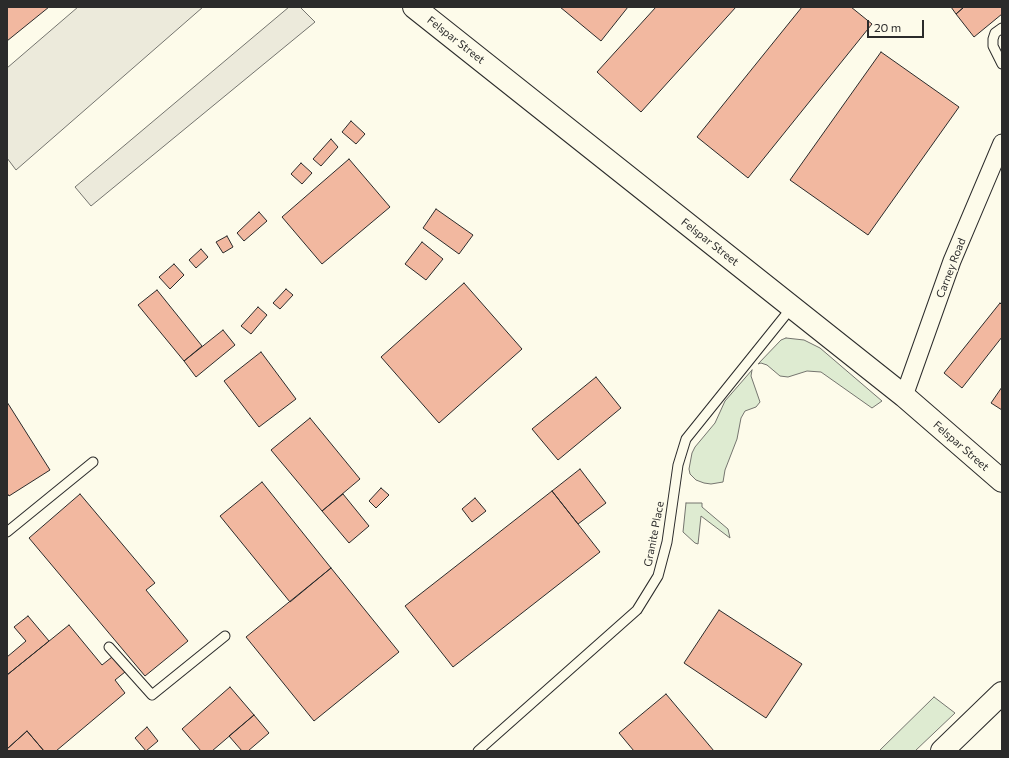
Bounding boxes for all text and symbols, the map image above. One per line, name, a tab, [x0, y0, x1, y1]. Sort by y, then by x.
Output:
scale bar	[869, 12, 926, 38]
street label: Felspar Street	[425, 13, 487, 67]
text: 20 m	[874, 20, 901, 34]
street label: Felspar Street	[679, 215, 741, 269]
street label: Carney Road	[934, 236, 968, 300]
street label: Felspar Street	[930, 418, 992, 474]
street label: Granite Place	[641, 500, 667, 568]

